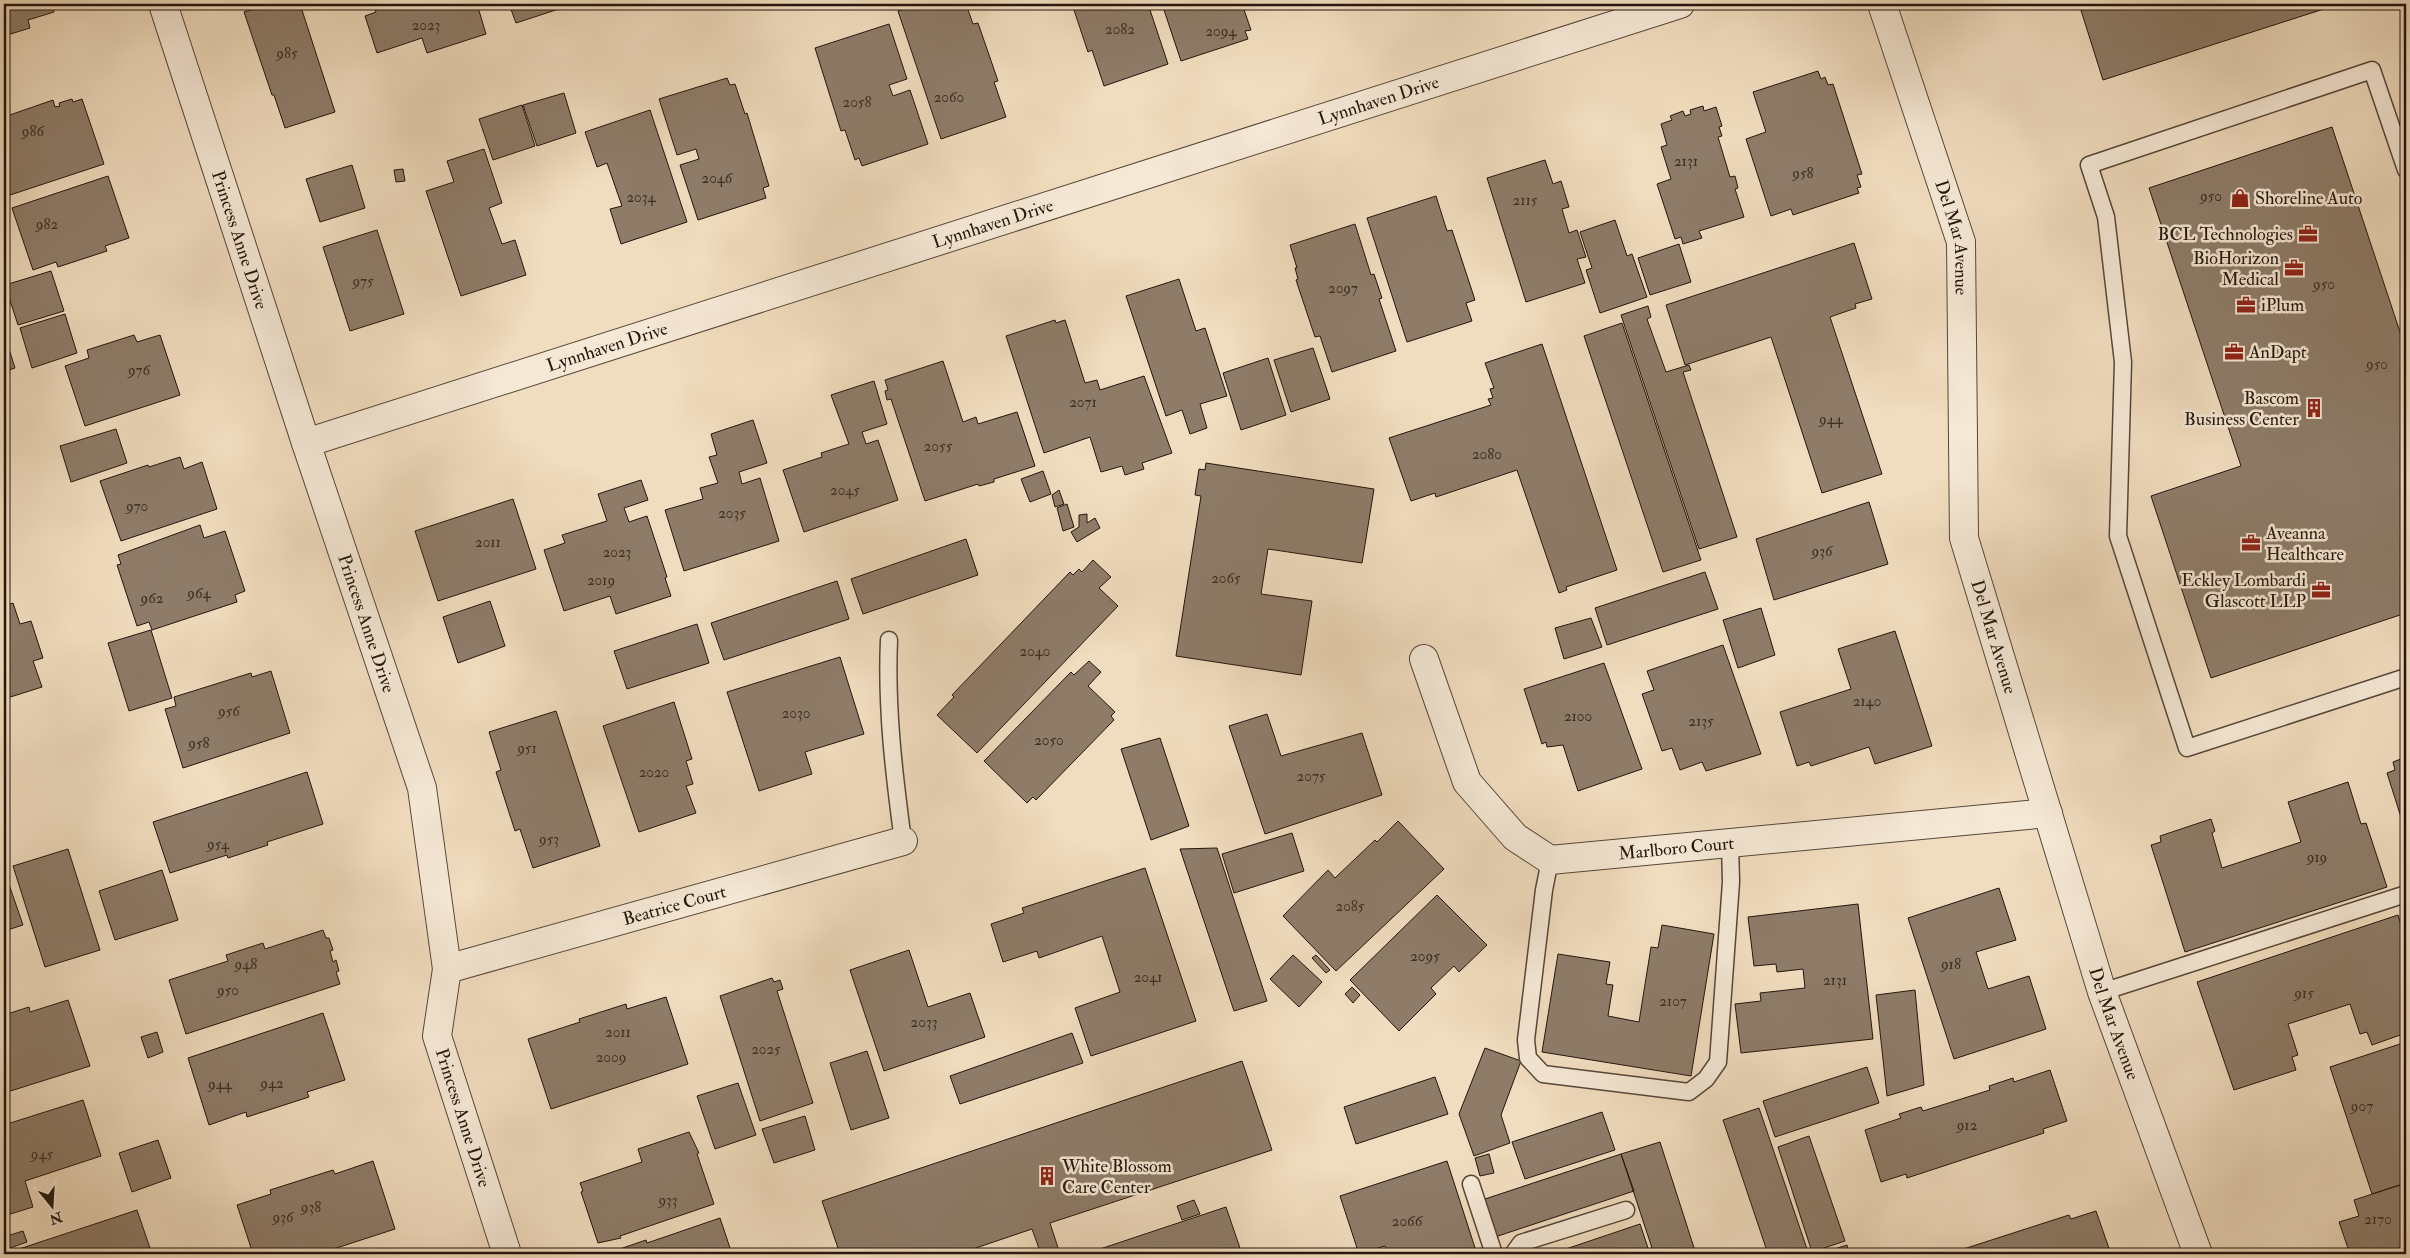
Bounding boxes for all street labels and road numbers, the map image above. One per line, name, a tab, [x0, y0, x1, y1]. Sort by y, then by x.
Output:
street label: Lynnhaven Drive	[1315, 71, 1442, 131]
street label: Princess Anne Drive	[206, 168, 273, 313]
street label: Del Mar Avenue	[1929, 177, 1973, 296]
street label: Lynnhaven Drive	[930, 194, 1057, 254]
street label: Lynnhaven Drive	[544, 317, 671, 377]
street label: Princess Anne Drive	[332, 551, 400, 696]
street label: Del Mar Avenue	[1965, 577, 2022, 697]
street label: Marlboro Court	[1617, 832, 1735, 865]
street label: Beatrice Court	[620, 880, 729, 931]
street label: Del Mar Avenue	[2083, 965, 2144, 1084]
street label: Princess Anne Drive	[430, 1046, 496, 1191]

